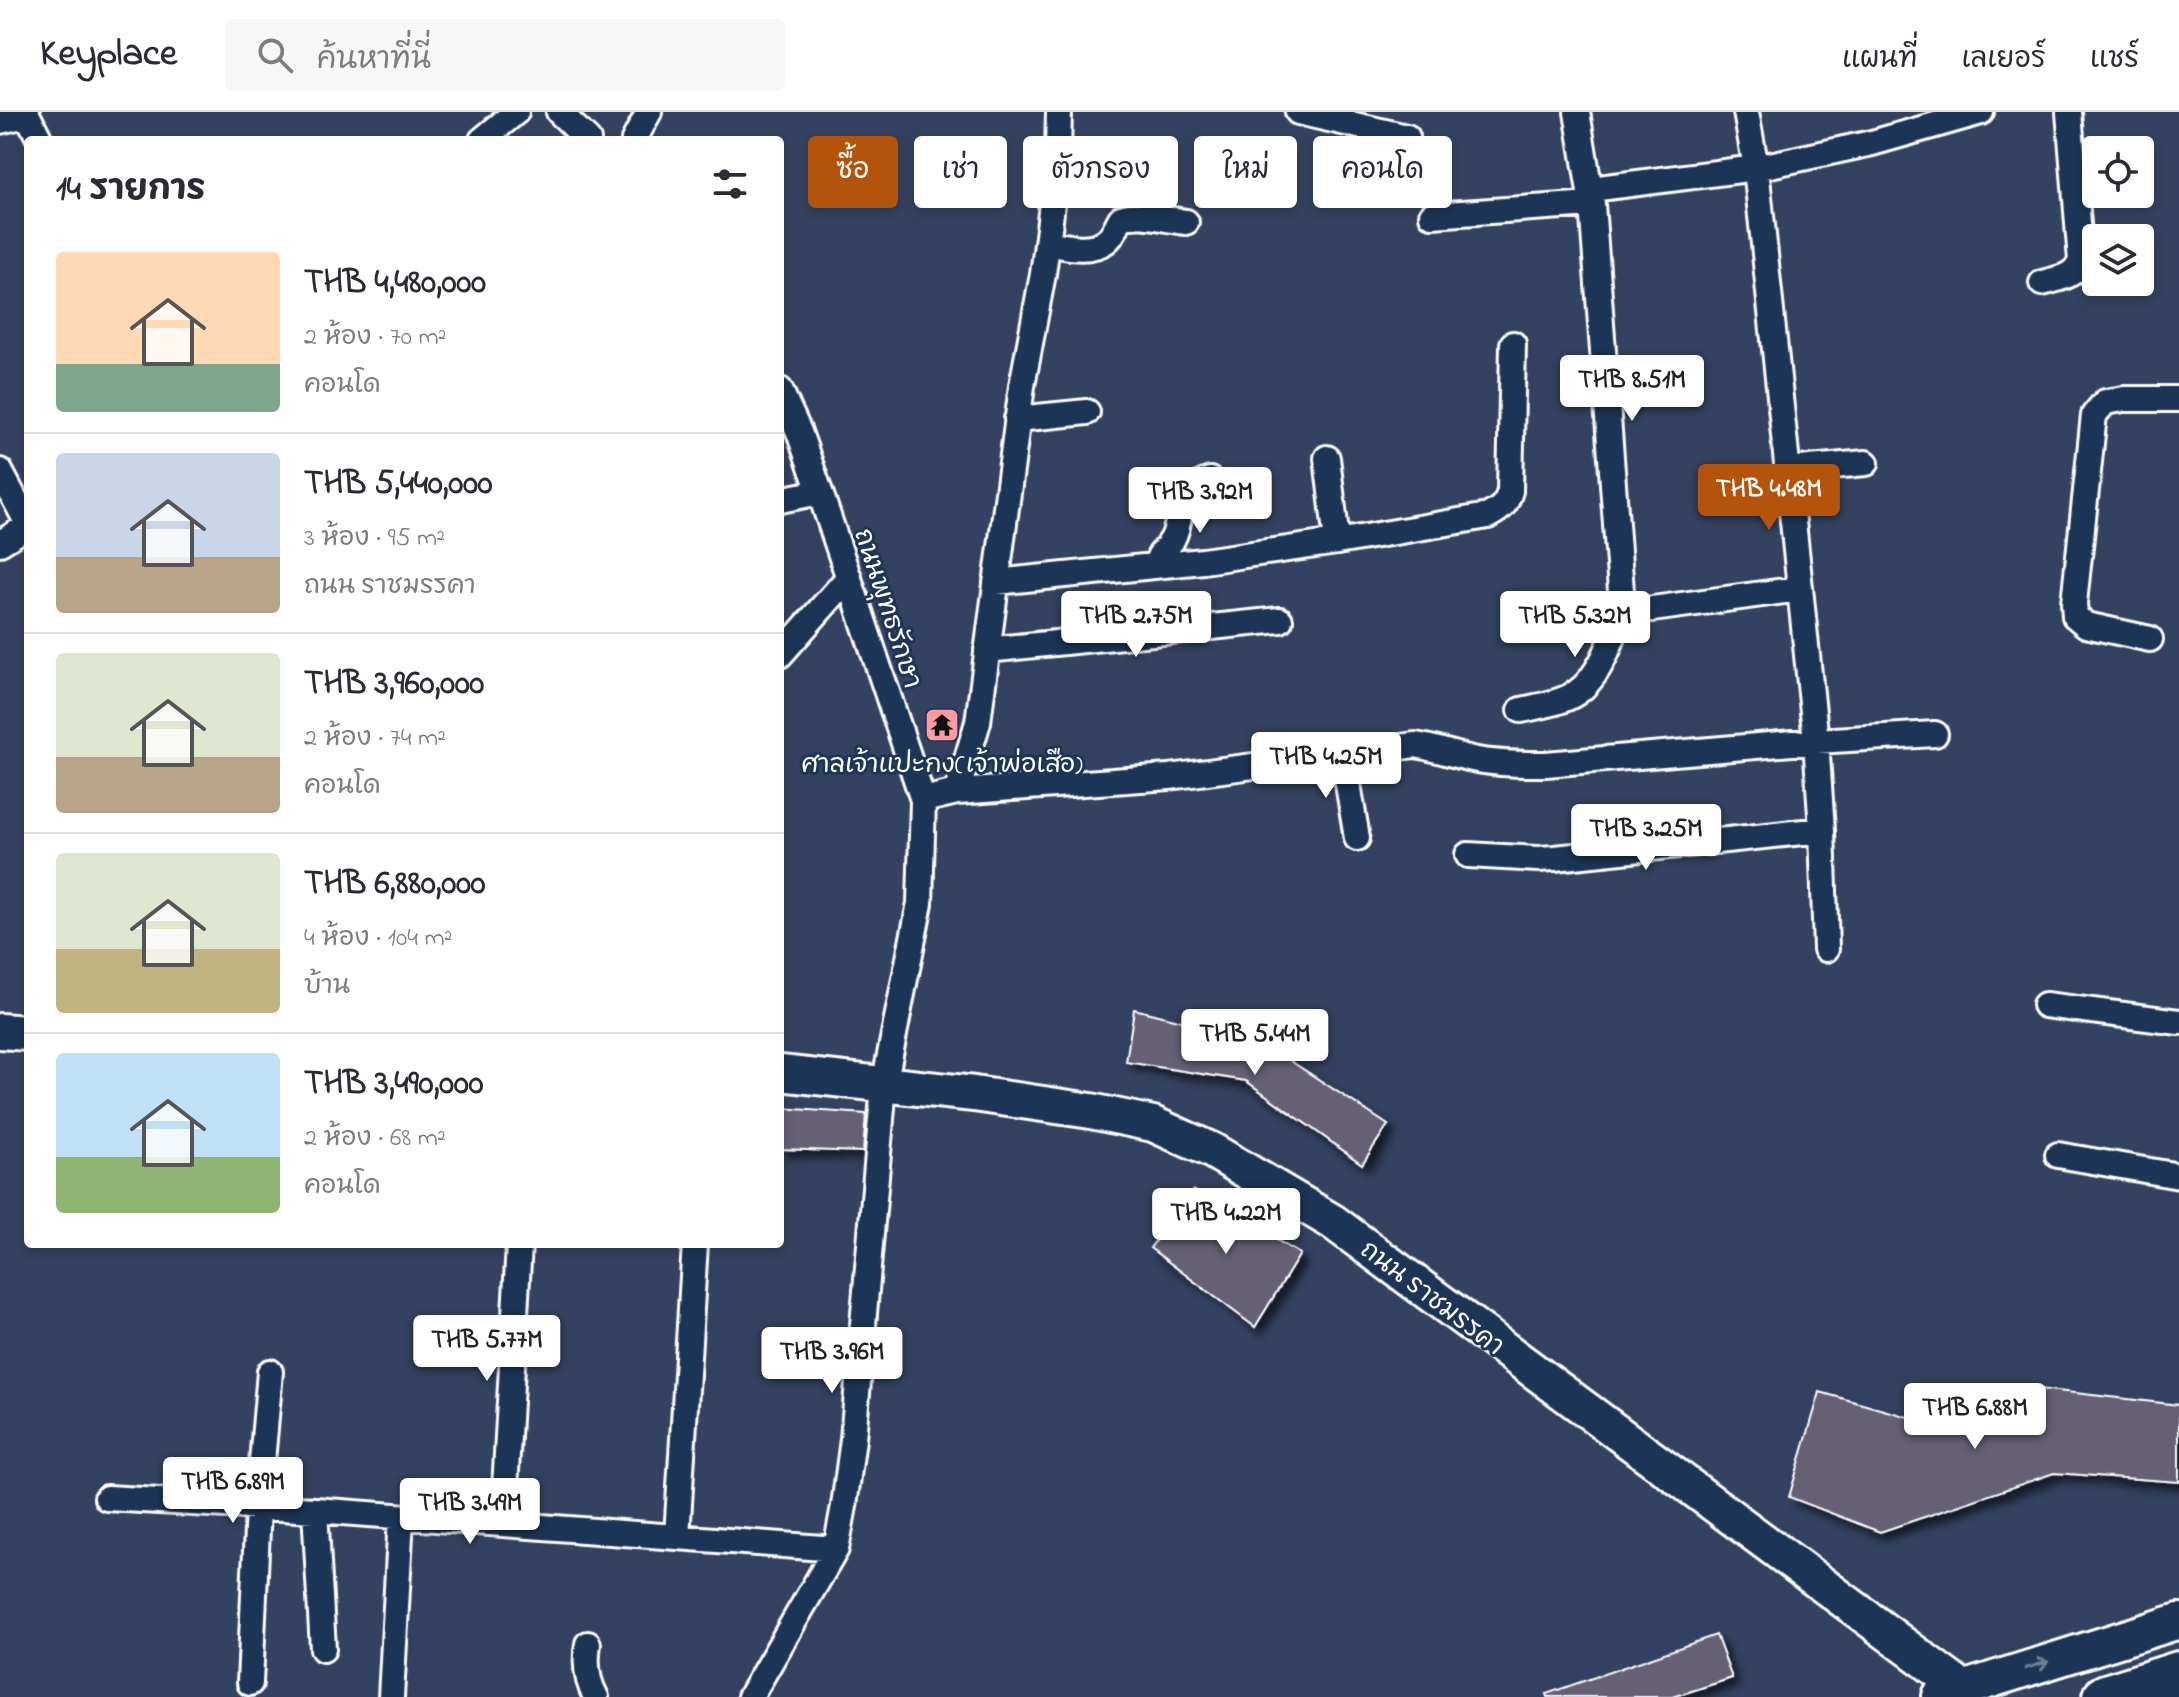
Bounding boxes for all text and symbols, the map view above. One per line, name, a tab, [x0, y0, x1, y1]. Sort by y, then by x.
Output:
search box	[225, 19, 785, 91]
text: Keyplace	[40, 27, 177, 83]
icon: search	[253, 33, 297, 77]
text: ค้นหาที่นี่	[317, 39, 431, 83]
text: แผนที่	[1842, 40, 1917, 81]
text: เลเยอร์	[1961, 40, 2046, 81]
text: แชร์	[2090, 40, 2139, 81]
chip: ซื้อ	[808, 136, 898, 208]
chip: เช่า	[914, 136, 1007, 208]
chip: ตัวกรอง	[1023, 136, 1178, 208]
chip: ใหม่	[1194, 136, 1297, 208]
chip: คอนโด	[1313, 136, 1452, 208]
map controls	[2082, 136, 2154, 296]
button: locate	[2082, 136, 2154, 208]
icon: filters	[708, 162, 752, 206]
text: 14 รายการ	[56, 166, 205, 216]
button: layers	[2082, 224, 2154, 296]
text: THB 4,480,000	[304, 259, 486, 309]
icon: home	[120, 284, 216, 380]
text: 2 ห้อง · 70 m²	[304, 319, 446, 357]
pin: THB 8.51M	[1540, 355, 1724, 423]
text: THB 8.51M	[1578, 362, 1686, 400]
text: คอนโด	[304, 367, 381, 405]
text: THB 5,440,000	[304, 460, 493, 510]
pin: THB 4.48M	[1677, 464, 1861, 532]
pin: THB 3.92M	[1108, 467, 1292, 535]
text: THB 4.48M	[1716, 471, 1822, 509]
text: THB 3.92M	[1147, 474, 1253, 512]
icon: home	[120, 485, 216, 581]
text: 3 ห้อง · 95 m²	[304, 520, 445, 558]
street label: ถนนพุทธรักษา	[842, 524, 930, 694]
text: ถนน ราชมรรคา	[304, 568, 476, 606]
pin: THB 2.75M	[1044, 591, 1228, 659]
pin: THB 5.32M	[1483, 591, 1667, 659]
text: THB 2.75M	[1079, 598, 1193, 636]
text: THB 5.32M	[1518, 598, 1632, 636]
text: THB 3,960,000	[304, 660, 484, 710]
icon: home	[120, 685, 216, 781]
temple icon: ศาลเจ้าแปะกง(เจ้าพ่อเสือ)	[923, 706, 961, 744]
text: 2 ห้อง · 74 m²	[304, 720, 446, 758]
pin: THB 4.25M	[1234, 732, 1418, 800]
text: THB 4.25M	[1269, 739, 1383, 777]
place label: ศาลเจ้าแปะกง(เจ้าพ่อเสือ)	[801, 747, 1083, 785]
text: คอนโด	[304, 768, 381, 806]
pin: THB 3.25M	[1554, 804, 1738, 872]
text: THB 3.25M	[1589, 811, 1703, 849]
text: THB 6,880,000	[304, 860, 486, 910]
icon: home	[120, 885, 216, 981]
text: 4 ห้อง · 104 m²	[304, 920, 452, 958]
text: บ้าน	[304, 968, 350, 1006]
pin: THB 5.44M	[1163, 1009, 1347, 1077]
text: THB 5.44M	[1199, 1016, 1311, 1054]
text: THB 3,490,000	[304, 1060, 483, 1110]
icon: home	[120, 1085, 216, 1181]
text: 2 ห้อง · 68 m²	[304, 1120, 446, 1158]
text: คอนโด	[304, 1168, 381, 1206]
pin: THB 4.22M	[1134, 1188, 1318, 1256]
text: THB 4.22M	[1170, 1195, 1282, 1233]
street label: ถนน ราชมรรคา	[1351, 1233, 1511, 1366]
pin: THB 5.77M	[395, 1315, 579, 1383]
text: THB 5.77M	[431, 1322, 543, 1360]
pin: THB 3.96M	[740, 1327, 924, 1395]
text: THB 3.96M	[779, 1334, 885, 1372]
pin: THB 6.88M	[1883, 1383, 2067, 1451]
text: THB 6.88M	[1922, 1390, 2028, 1428]
pin: THB 6.89M	[141, 1457, 325, 1525]
text: THB 6.89M	[181, 1464, 285, 1502]
pin: THB 3.49M	[378, 1478, 562, 1546]
text: THB 3.49M	[418, 1485, 522, 1523]
one-way arrow	[2024, 1657, 2050, 1672]

